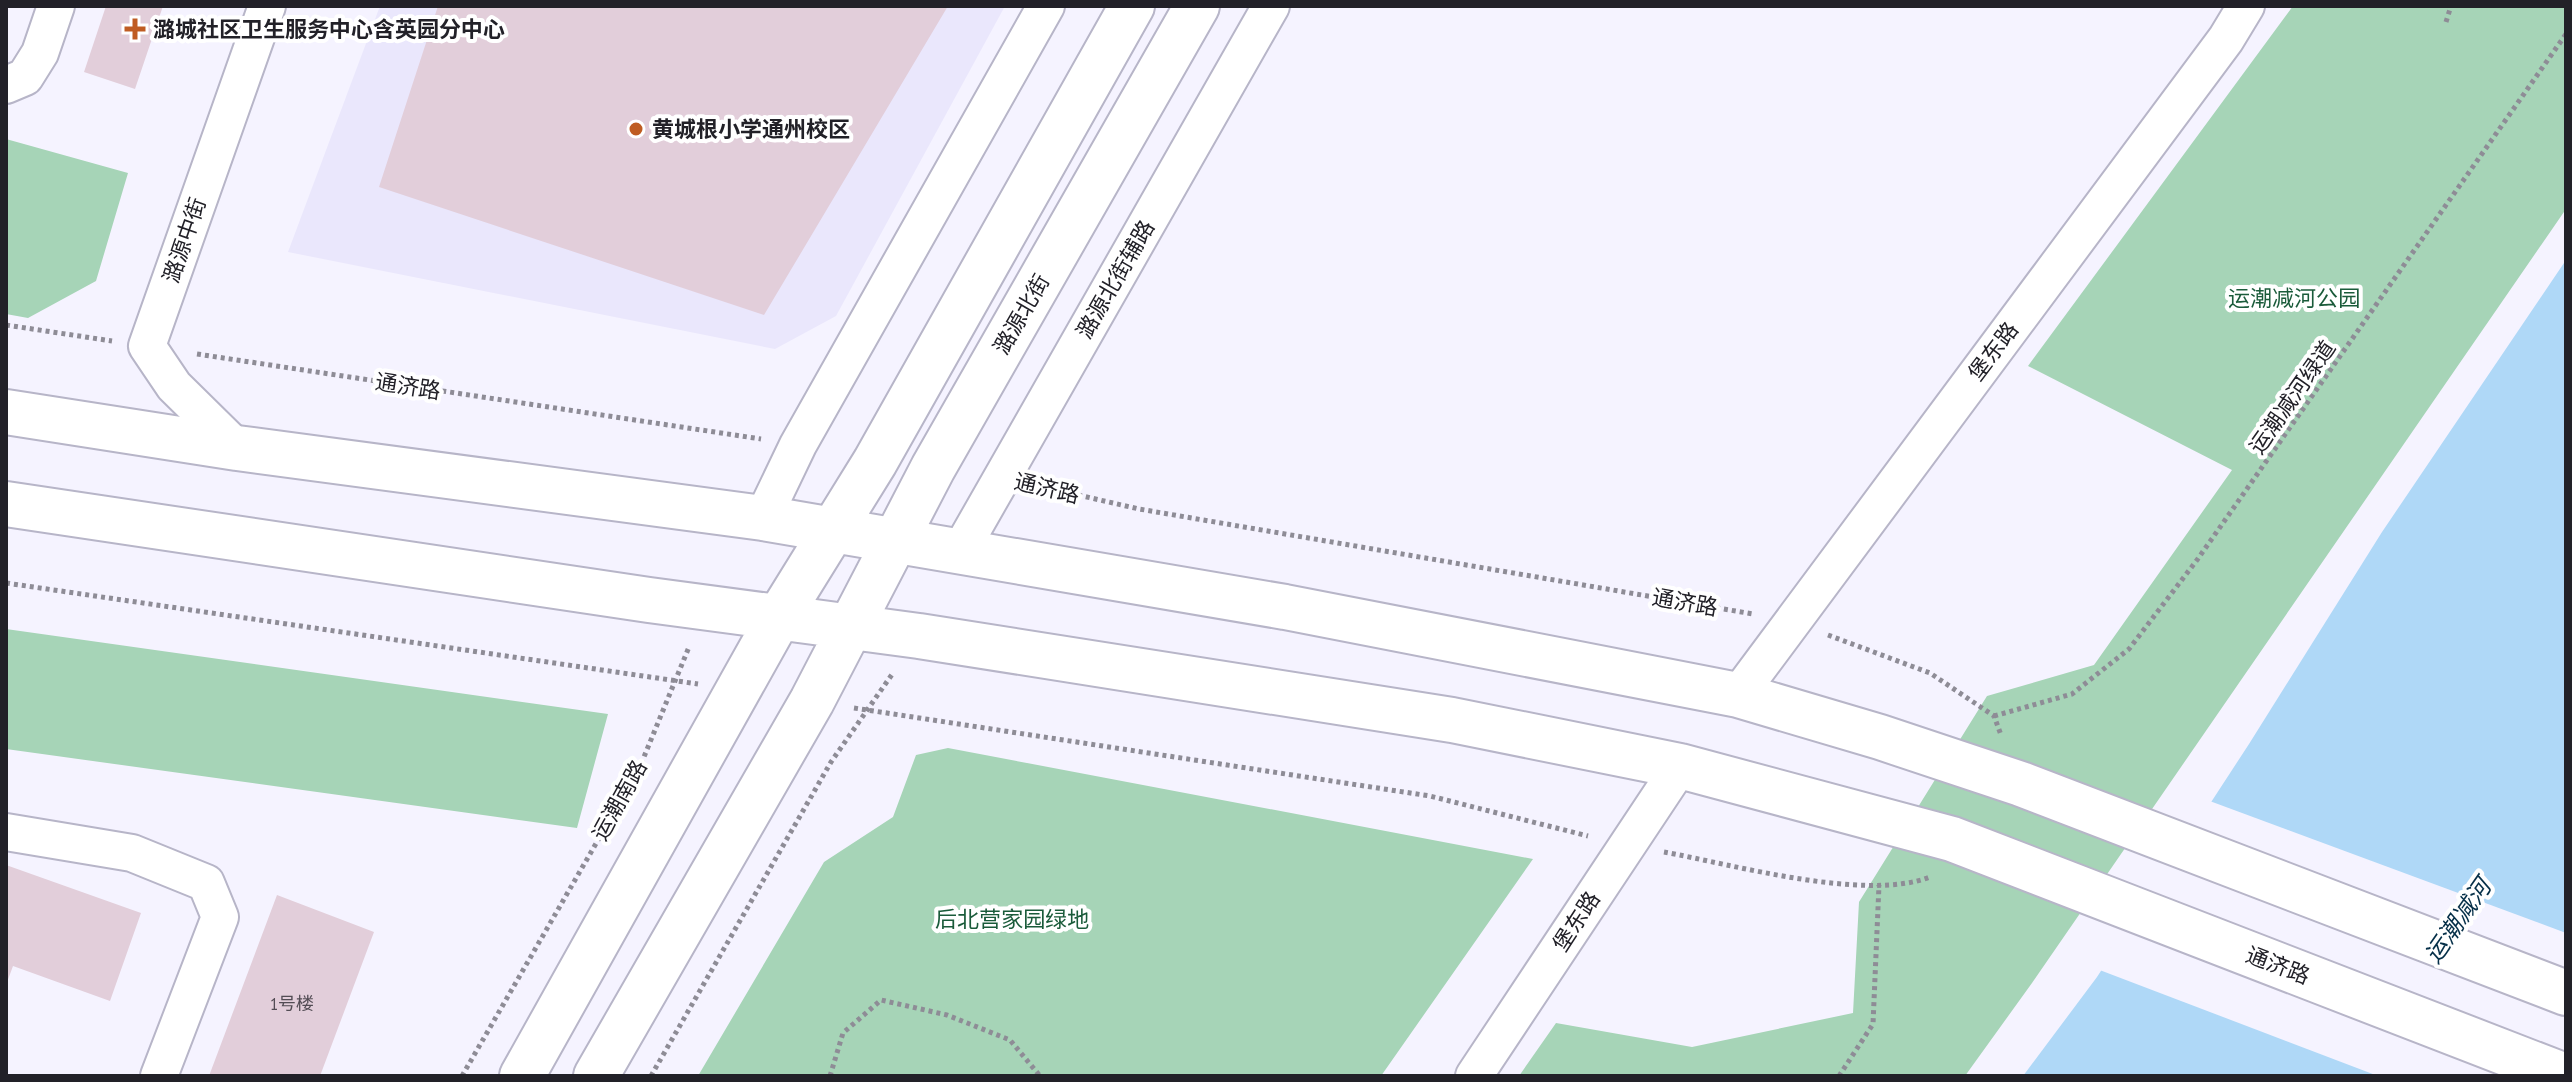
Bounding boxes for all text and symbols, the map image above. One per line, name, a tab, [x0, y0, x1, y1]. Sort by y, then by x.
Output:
place label: 潞城社区卫生服务中心含英园分中心	[153, 15, 505, 43]
marker: 潞城社区卫生服务中心含英园分中心	[124, 18, 146, 40]
place label: 黄城根小学通州校区	[652, 115, 850, 143]
marker: 黄城根小学通州校区	[627, 120, 645, 138]
street label: 潞源中街	[156, 194, 212, 286]
street label: 潞源北街辅路	[1070, 215, 1160, 343]
street label: 潞源北街	[987, 269, 1055, 359]
park label: 运潮减河公园	[2228, 284, 2360, 312]
street label: 堡东路	[1962, 316, 2024, 386]
street label: 运潮减河绿道	[2243, 335, 2341, 459]
street label: 通济路	[373, 367, 443, 405]
street label: 通济路	[1012, 467, 1082, 509]
street label: 通济路	[1650, 582, 1720, 622]
street label: 运潮南路	[585, 755, 653, 845]
water label: 运潮减河	[2417, 869, 2500, 969]
street label: 堡东路	[1546, 886, 1606, 956]
park label: 后北营家园绿地	[935, 905, 1089, 933]
street label: 通济路	[2242, 940, 2314, 990]
house number: 1号楼	[270, 992, 314, 1015]

